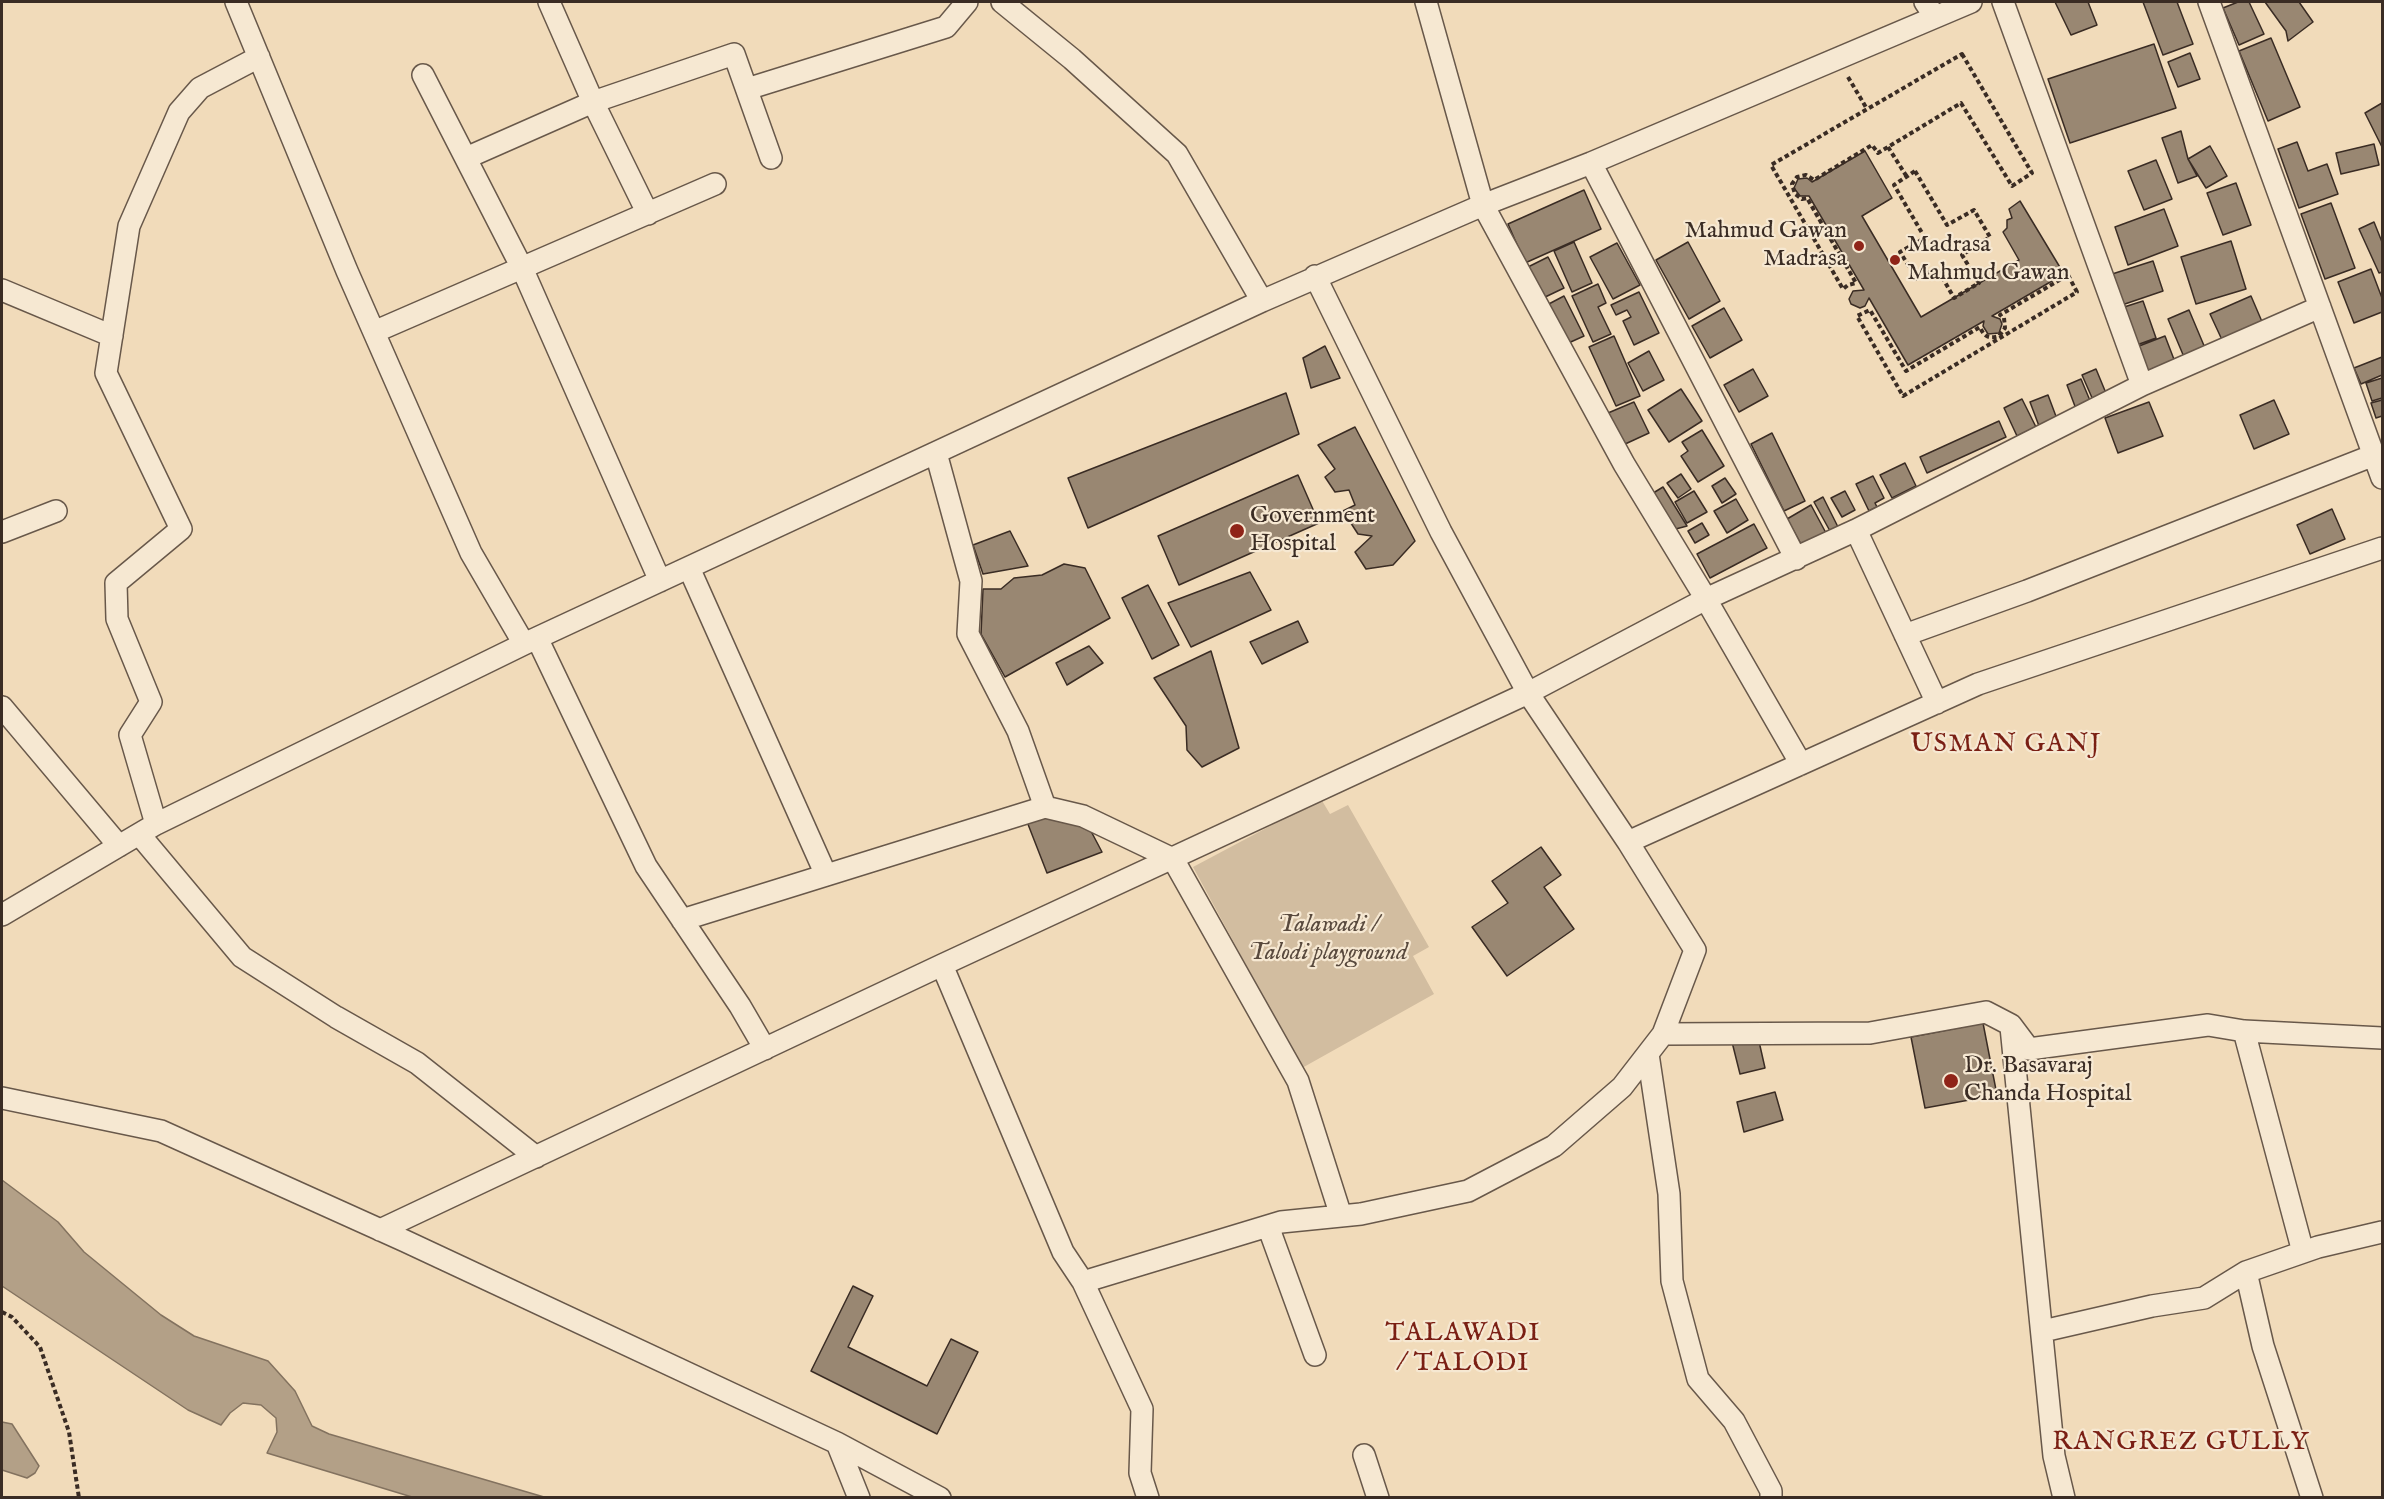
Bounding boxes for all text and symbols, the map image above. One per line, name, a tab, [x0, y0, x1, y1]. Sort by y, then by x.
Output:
place label: Mahmud Gawan Madrasa	[1684, 218, 1847, 274]
place label: Madrasa Mahmud Gawan	[1907, 232, 2070, 288]
marker: Mahmud Gawan Madrasa	[1852, 239, 1866, 253]
marker: Madrasa Mahmud Gawan	[1888, 253, 1902, 267]
place label: Government Hospital	[1250, 503, 1375, 559]
marker: Government Hospital	[1228, 522, 1246, 540]
district label: USMAN GANJ	[1910, 730, 2102, 762]
park label: Talawadi / Talodi playground	[1249, 912, 1407, 968]
place label: Dr. Basavaraj Chanda Hospital	[1964, 1053, 2132, 1109]
marker: Dr. Basavaraj Chanda Hospital	[1942, 1072, 1960, 1090]
district label: TALAWADI / TALODI	[1385, 1319, 1541, 1380]
district label: RANGREZ GULLY	[2052, 1428, 2310, 1460]

